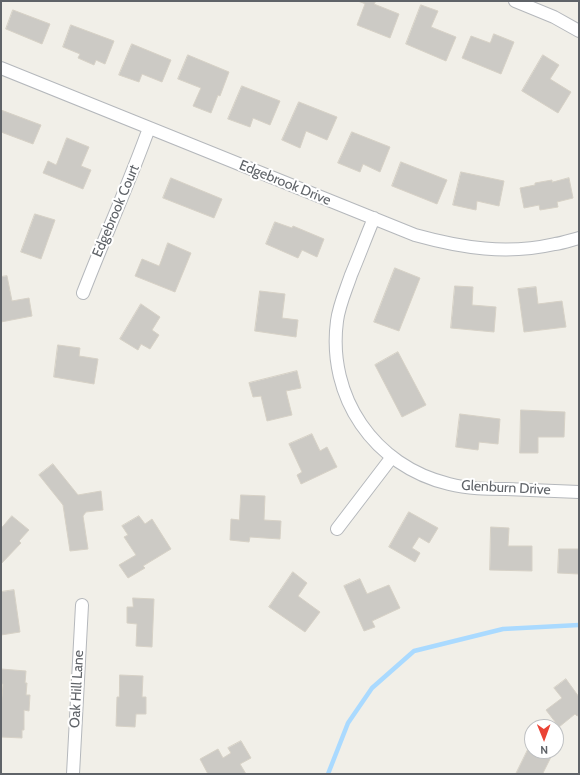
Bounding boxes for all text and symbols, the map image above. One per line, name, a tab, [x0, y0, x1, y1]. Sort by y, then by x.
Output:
street label: Edgebrook Drive	[237, 157, 333, 209]
street label: Edgebrook Court	[89, 162, 143, 260]
street label: Glenburn Drive	[461, 477, 551, 499]
street label: Oak Hill Lane	[67, 650, 87, 728]
north arrow	[524, 719, 564, 759]
text: N	[540, 743, 548, 757]

